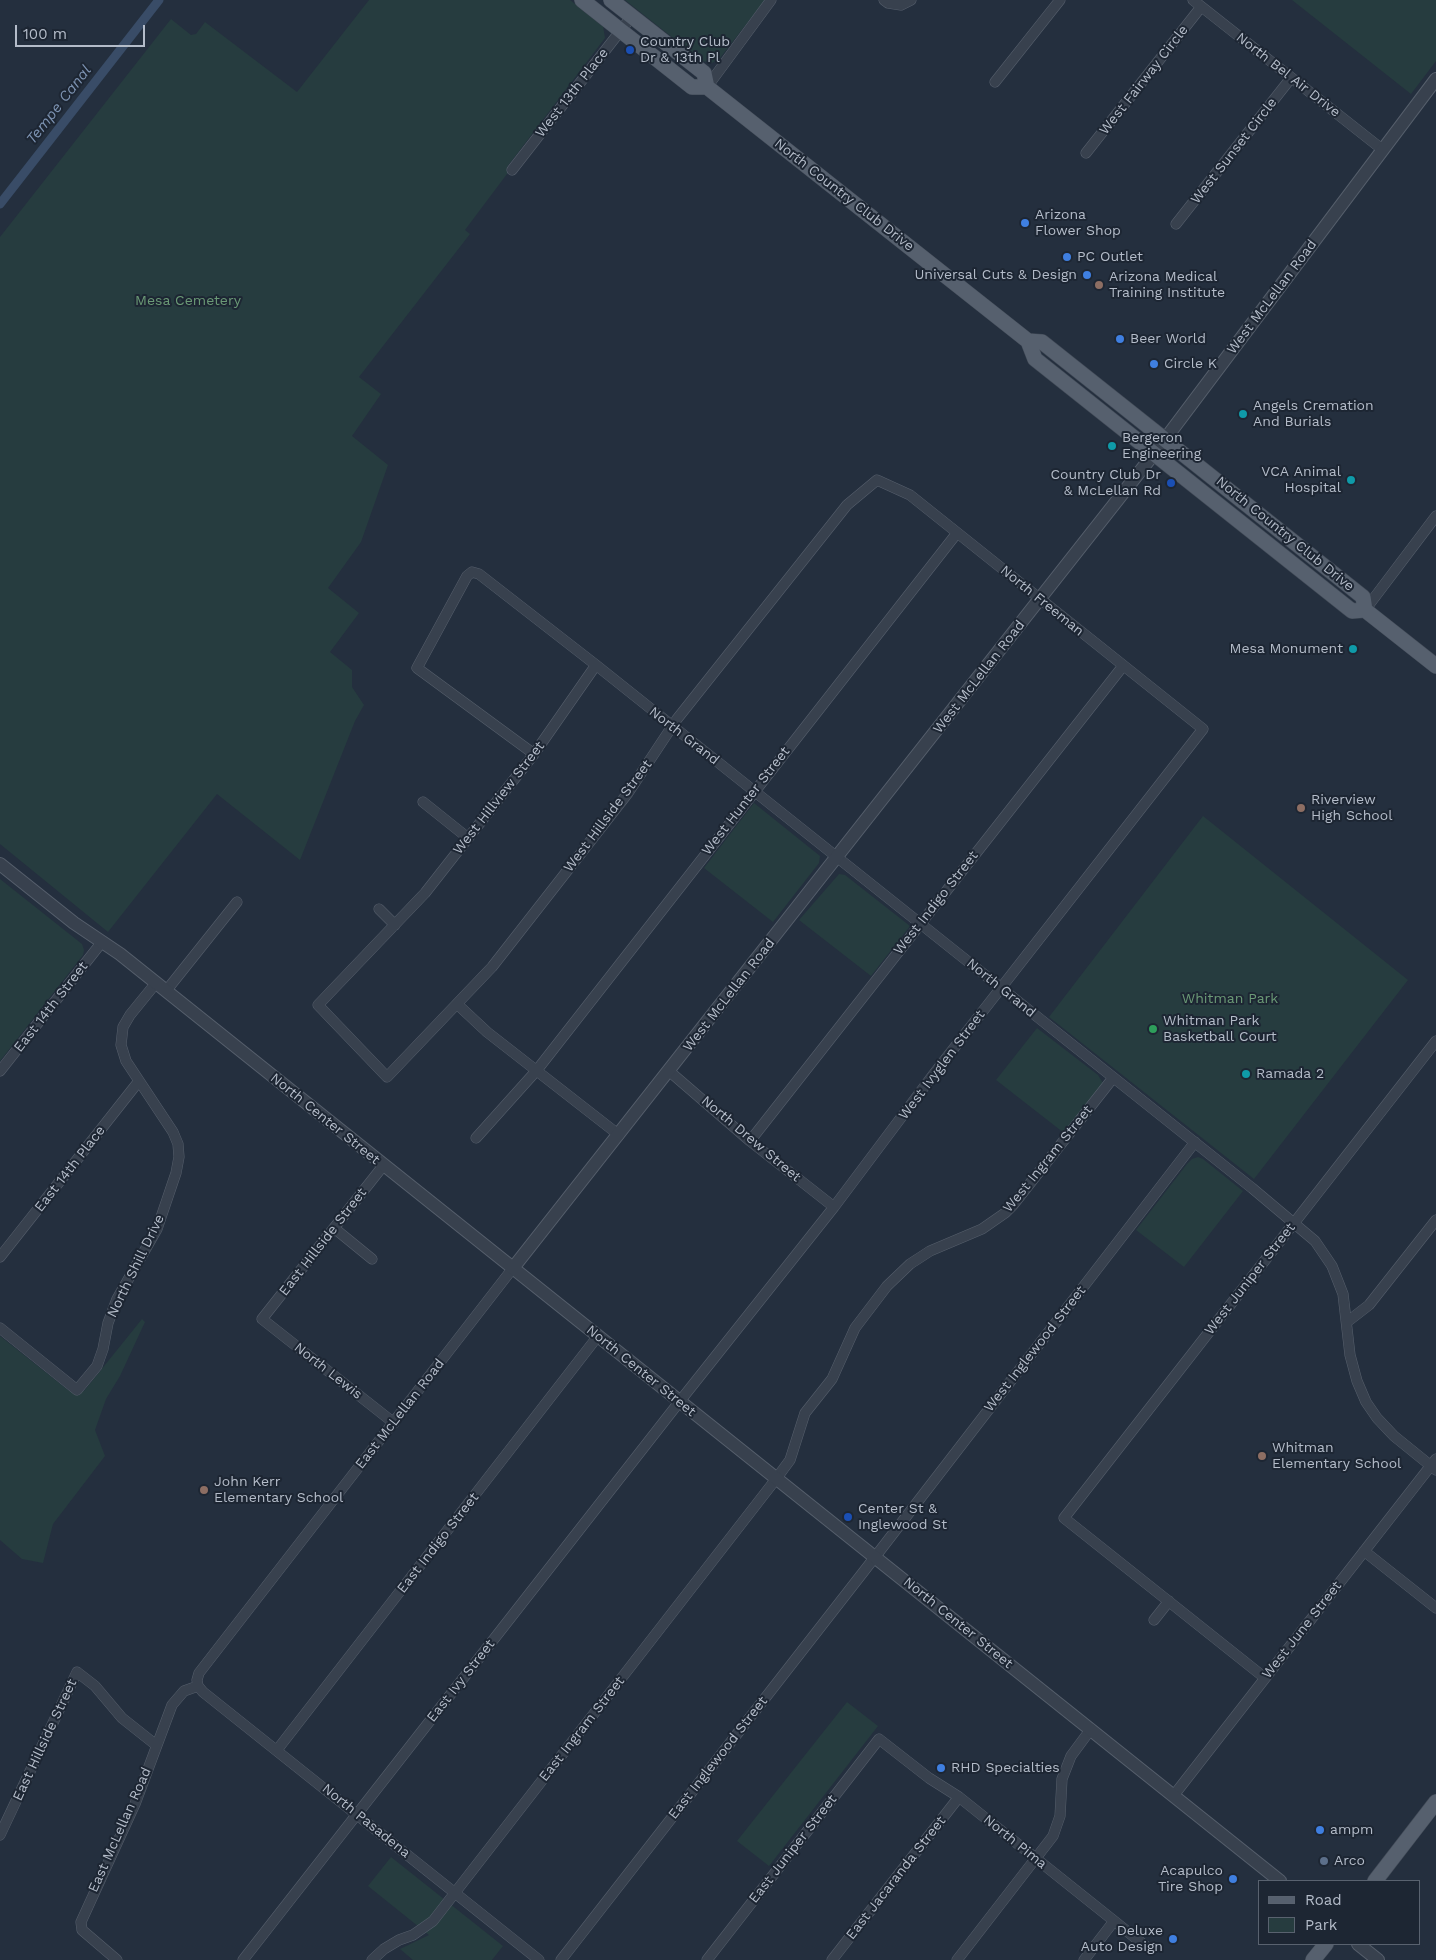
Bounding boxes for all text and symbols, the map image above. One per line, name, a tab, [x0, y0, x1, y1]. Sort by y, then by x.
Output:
scale bar	[18, 15, 148, 47]
street label: West Fairway Circle	[1096, 22, 1192, 138]
text: 100 m	[23, 25, 67, 43]
street label: North Bel Air Drive	[1233, 29, 1343, 121]
place label: Country Club Dr & 13th Pl	[640, 34, 730, 66]
marker: Country Club Dr & 13th Pl	[624, 44, 636, 56]
street label: West 13th Place	[532, 45, 612, 141]
water label: Tempe Canal	[23, 62, 95, 148]
street label: West Sunset Circle	[1187, 95, 1281, 207]
street label: North Country Club Drive	[771, 135, 917, 255]
place label: Arizona Flower Shop	[1035, 207, 1121, 240]
marker: Arizona Flower Shop	[1019, 217, 1031, 229]
street label: West McLellan Road	[1223, 236, 1321, 358]
place label: PC Outlet	[1077, 249, 1143, 265]
marker: PC Outlet	[1061, 251, 1073, 263]
place label: Universal Cuts & Design	[914, 267, 1077, 283]
marker: Universal Cuts & Design	[1081, 269, 1093, 281]
place label: Arizona Medical Training Institute	[1109, 269, 1225, 302]
marker: Arizona Medical Training Institute	[1093, 279, 1105, 291]
park label: Mesa Cemetery	[135, 293, 241, 309]
place label: Beer World	[1130, 331, 1206, 347]
marker: Beer World	[1114, 333, 1126, 345]
place label: Circle K	[1164, 356, 1217, 372]
marker: Circle K	[1148, 358, 1160, 370]
place label: Angels Cremation And Burials	[1253, 398, 1374, 431]
marker: Angels Cremation And Burials	[1237, 408, 1249, 420]
place label: Bergeron Engineering	[1122, 430, 1201, 462]
marker: Bergeron Engineering	[1106, 440, 1118, 452]
place label: VCA Animal Hospital	[1261, 464, 1341, 497]
place label: Country Club Dr & McLellan Rd	[1050, 467, 1161, 500]
street label: North Country Club Drive	[1213, 473, 1357, 595]
marker: VCA Animal Hospital	[1345, 474, 1357, 486]
marker: Country Club Dr & McLellan Rd	[1165, 477, 1177, 489]
street label: North Freeman	[997, 562, 1087, 640]
street label: West McLellan Road	[930, 617, 1028, 737]
place label: Mesa Monument	[1230, 641, 1343, 657]
marker: Mesa Monument	[1347, 643, 1359, 655]
street label: North Grand	[646, 703, 722, 769]
street label: West Hillview Street	[450, 738, 548, 858]
street label: West Hunter Street	[698, 743, 794, 859]
street label: West Hillside Street	[560, 756, 656, 876]
place label: Riverview High School	[1311, 792, 1392, 824]
marker: Riverview High School	[1295, 802, 1307, 814]
street label: West Indigo Street	[890, 848, 982, 958]
street label: West McLellan Road	[680, 935, 778, 1055]
street label: North Grand	[963, 955, 1039, 1021]
street label: East 14th Street	[10, 958, 92, 1056]
park label: Whitman Park	[1182, 991, 1278, 1007]
street label: West Ivyglen Street	[895, 1007, 989, 1123]
place label: Whitman Park Basketball Court	[1163, 1013, 1277, 1046]
marker: Whitman Park Basketball Court	[1147, 1023, 1159, 1035]
place label: Ramada 2	[1256, 1066, 1324, 1082]
marker: Ramada 2	[1240, 1068, 1252, 1080]
street label: North Center Street	[267, 1070, 383, 1168]
street label: North Drew Street	[698, 1092, 804, 1186]
street label: West Ingram Street	[1000, 1102, 1096, 1216]
street label: East 14th Place	[31, 1123, 109, 1215]
street label: East Hillside Street	[276, 1185, 370, 1299]
street label: North Shill Drive	[104, 1212, 168, 1320]
street label: West Juniper Street	[1201, 1220, 1299, 1338]
street label: West Inglewood Street	[981, 1283, 1089, 1415]
street label: North Center Street	[583, 1322, 699, 1420]
street label: North Lewis	[291, 1339, 365, 1403]
street label: East McLellan Road	[352, 1356, 448, 1472]
place label: Whitman Elementary School	[1272, 1440, 1401, 1472]
marker: Whitman Elementary School	[1256, 1450, 1268, 1462]
place label: John Kerr Elementary School	[214, 1474, 343, 1506]
marker: John Kerr Elementary School	[198, 1484, 210, 1496]
street label: East Indigo Street	[394, 1489, 482, 1597]
place label: Center St & Inglewood St	[858, 1501, 947, 1534]
marker: Center St & Inglewood St	[842, 1511, 854, 1523]
street label: North Center Street	[900, 1574, 1016, 1672]
street label: West June Street	[1259, 1578, 1345, 1682]
street label: East Ivy Street	[423, 1636, 499, 1726]
street label: East Ingram Street	[536, 1673, 628, 1785]
street label: East Hillside Street	[9, 1676, 81, 1804]
street label: East Inglewood Street	[665, 1693, 771, 1823]
place label: RHD Specialties	[951, 1760, 1060, 1776]
marker: RHD Specialties	[935, 1762, 947, 1774]
street label: East McLellan Road	[85, 1765, 155, 1895]
street label: North Pasadena	[319, 1780, 413, 1862]
street label: East Juniper Street	[745, 1791, 841, 1907]
street label: North Pima	[980, 1811, 1050, 1873]
street label: East Jacaranda Street	[843, 1813, 949, 1943]
place label: ampm	[1330, 1822, 1373, 1838]
marker: ampm	[1314, 1824, 1326, 1836]
place label: Arco	[1334, 1853, 1365, 1869]
marker: Arco	[1318, 1855, 1330, 1867]
place label: Acapulco Tire Shop	[1158, 1863, 1223, 1895]
marker: Acapulco Tire Shop	[1227, 1873, 1239, 1885]
legend	[1258, 1880, 1421, 1945]
text: Road	[1305, 1891, 1342, 1909]
text: Park	[1305, 1916, 1337, 1934]
place label: Deluxe Auto Design	[1081, 1923, 1163, 1955]
marker: Deluxe Auto Design	[1167, 1933, 1179, 1945]

